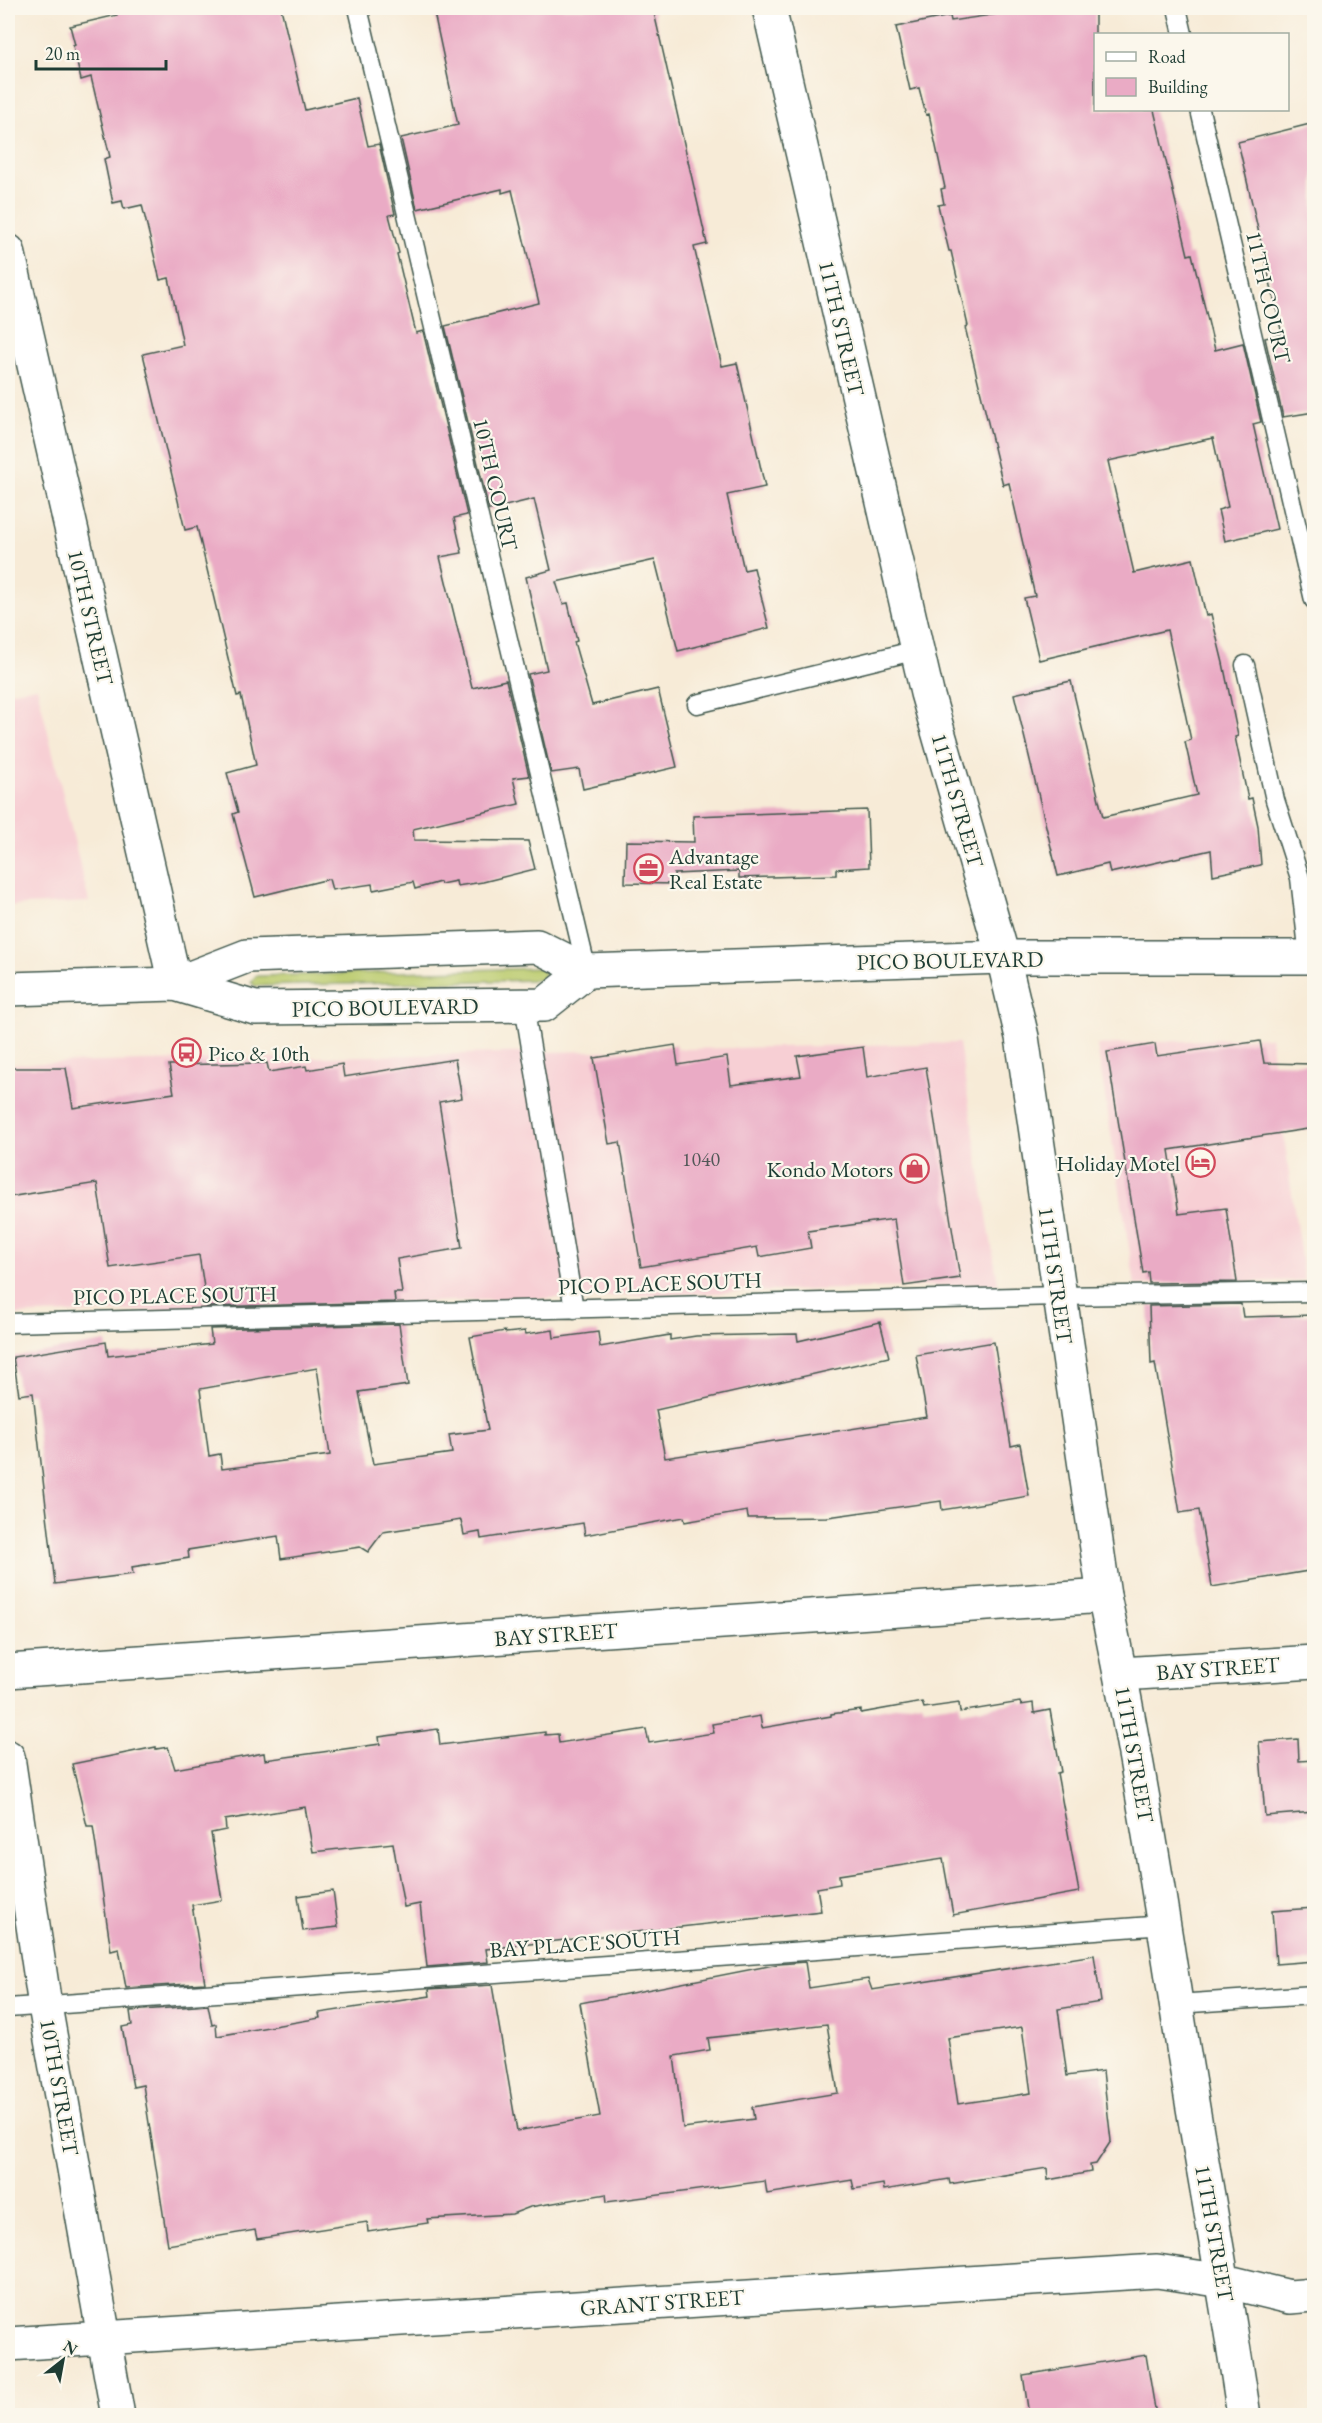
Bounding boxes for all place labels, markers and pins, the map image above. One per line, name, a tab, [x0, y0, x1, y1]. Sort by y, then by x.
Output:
place label: Advantage Real Estate	[668, 842, 763, 896]
office icon: Advantage Real Estate	[632, 853, 664, 885]
bus stop icon: Pico & 10th	[171, 1037, 203, 1069]
place label: Pico & 10th	[208, 1039, 310, 1068]
hotel icon: Holiday Motel	[1185, 1147, 1217, 1179]
place label: Holiday Motel	[1056, 1149, 1180, 1178]
shop icon: Kondo Motors	[898, 1153, 930, 1185]
place label: Kondo Motors	[767, 1155, 893, 1184]

